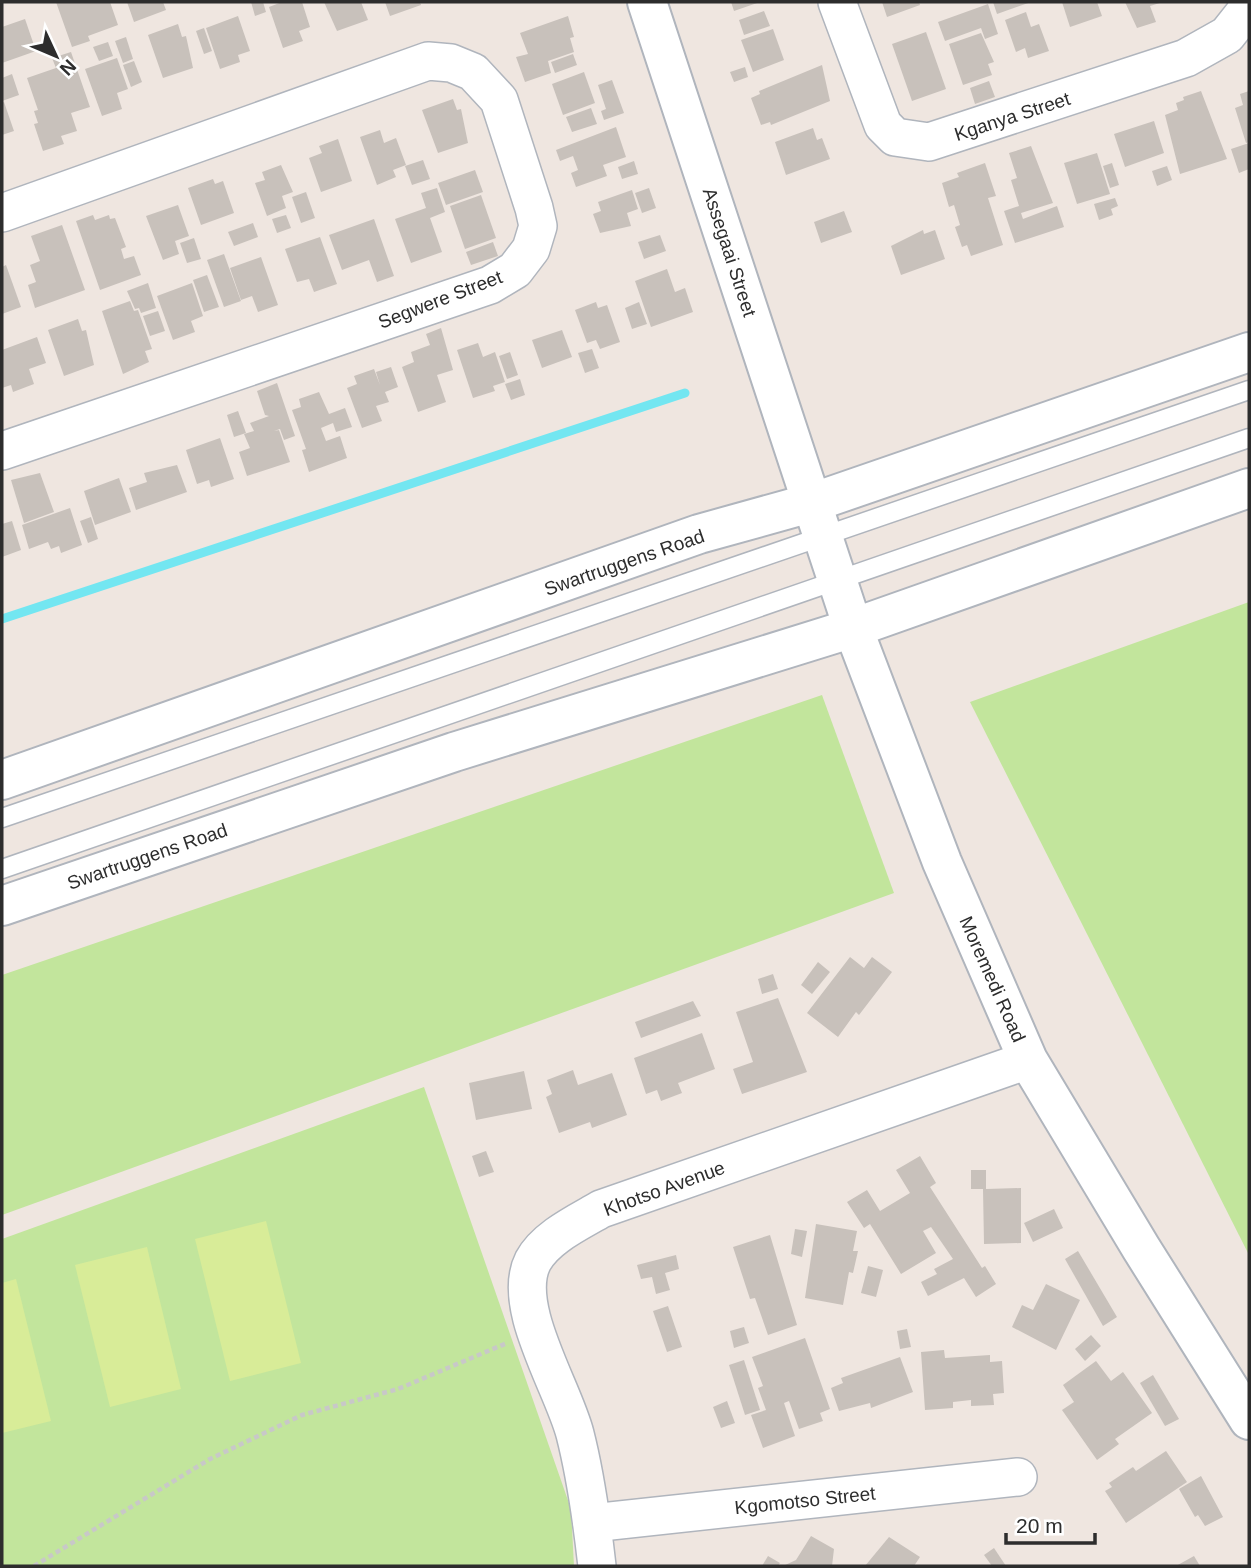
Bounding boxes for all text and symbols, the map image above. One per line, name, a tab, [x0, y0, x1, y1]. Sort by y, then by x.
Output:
north arrow	[21, 21, 91, 91]
text: N	[56, 55, 80, 80]
street label: Kganya Street	[952, 88, 1073, 145]
street label: Assegaai Street	[699, 185, 760, 320]
street label: Segwere Street	[375, 266, 506, 333]
street label: Swartruggens Road	[541, 525, 707, 600]
street label: Swartruggens Road	[64, 819, 230, 894]
street label: Moremedi Road	[955, 913, 1030, 1045]
street label: Khotso Avenue	[601, 1157, 728, 1220]
street label: Kgomotso Street	[734, 1483, 877, 1518]
scale bar	[1006, 1502, 1095, 1546]
text: 20 m	[1016, 1514, 1063, 1537]

